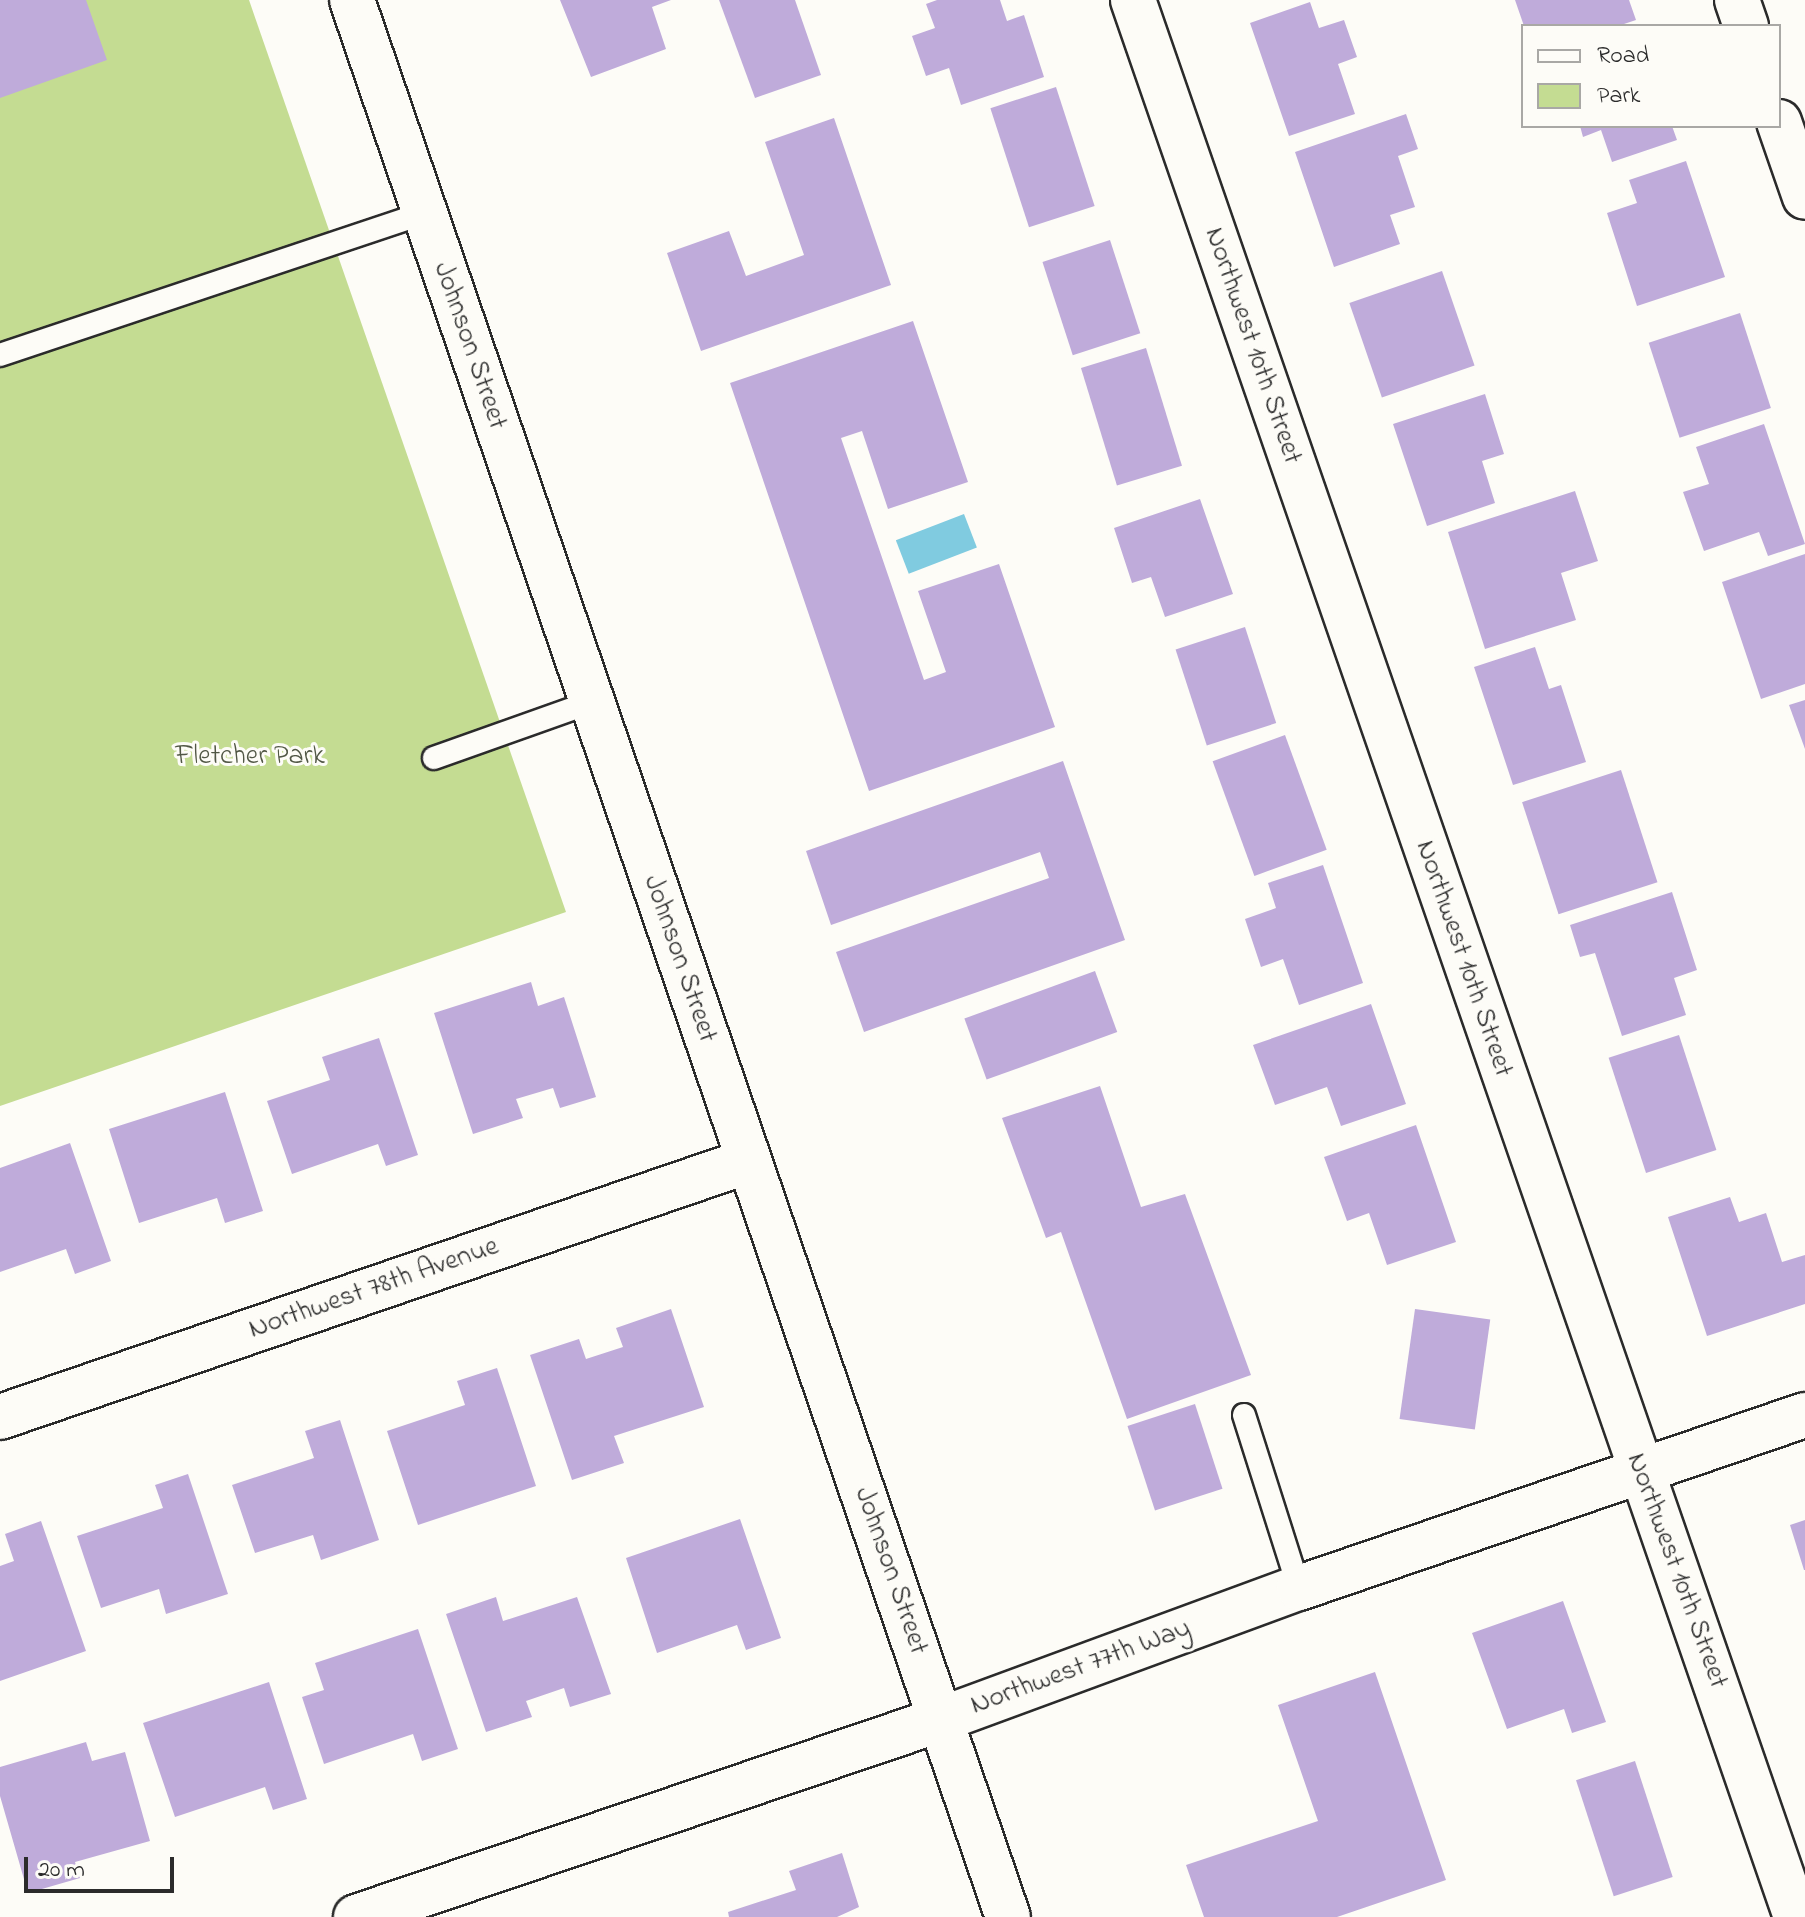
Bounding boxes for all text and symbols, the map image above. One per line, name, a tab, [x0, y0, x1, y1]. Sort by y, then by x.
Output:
legend	[1521, 24, 1781, 128]
text: Road	[1597, 39, 1649, 74]
text: Park	[1597, 79, 1640, 114]
street label: Northwest 10th Street	[1196, 223, 1308, 469]
street label: Johnson Street	[425, 258, 513, 434]
park label: Fletcher Park	[175, 740, 325, 774]
street label: Northwest 10th Street	[1407, 836, 1519, 1082]
street label: Johnson Street	[635, 871, 723, 1047]
street label: Northwest 78th Avenue	[245, 1230, 503, 1348]
street label: Northwest 10th Street	[1618, 1449, 1734, 1693]
street label: Johnson Street	[846, 1483, 934, 1659]
street label: Northwest 77th Way	[966, 1613, 1196, 1723]
scale bar	[28, 1841, 178, 1891]
text: 20 m	[38, 1853, 85, 1888]

